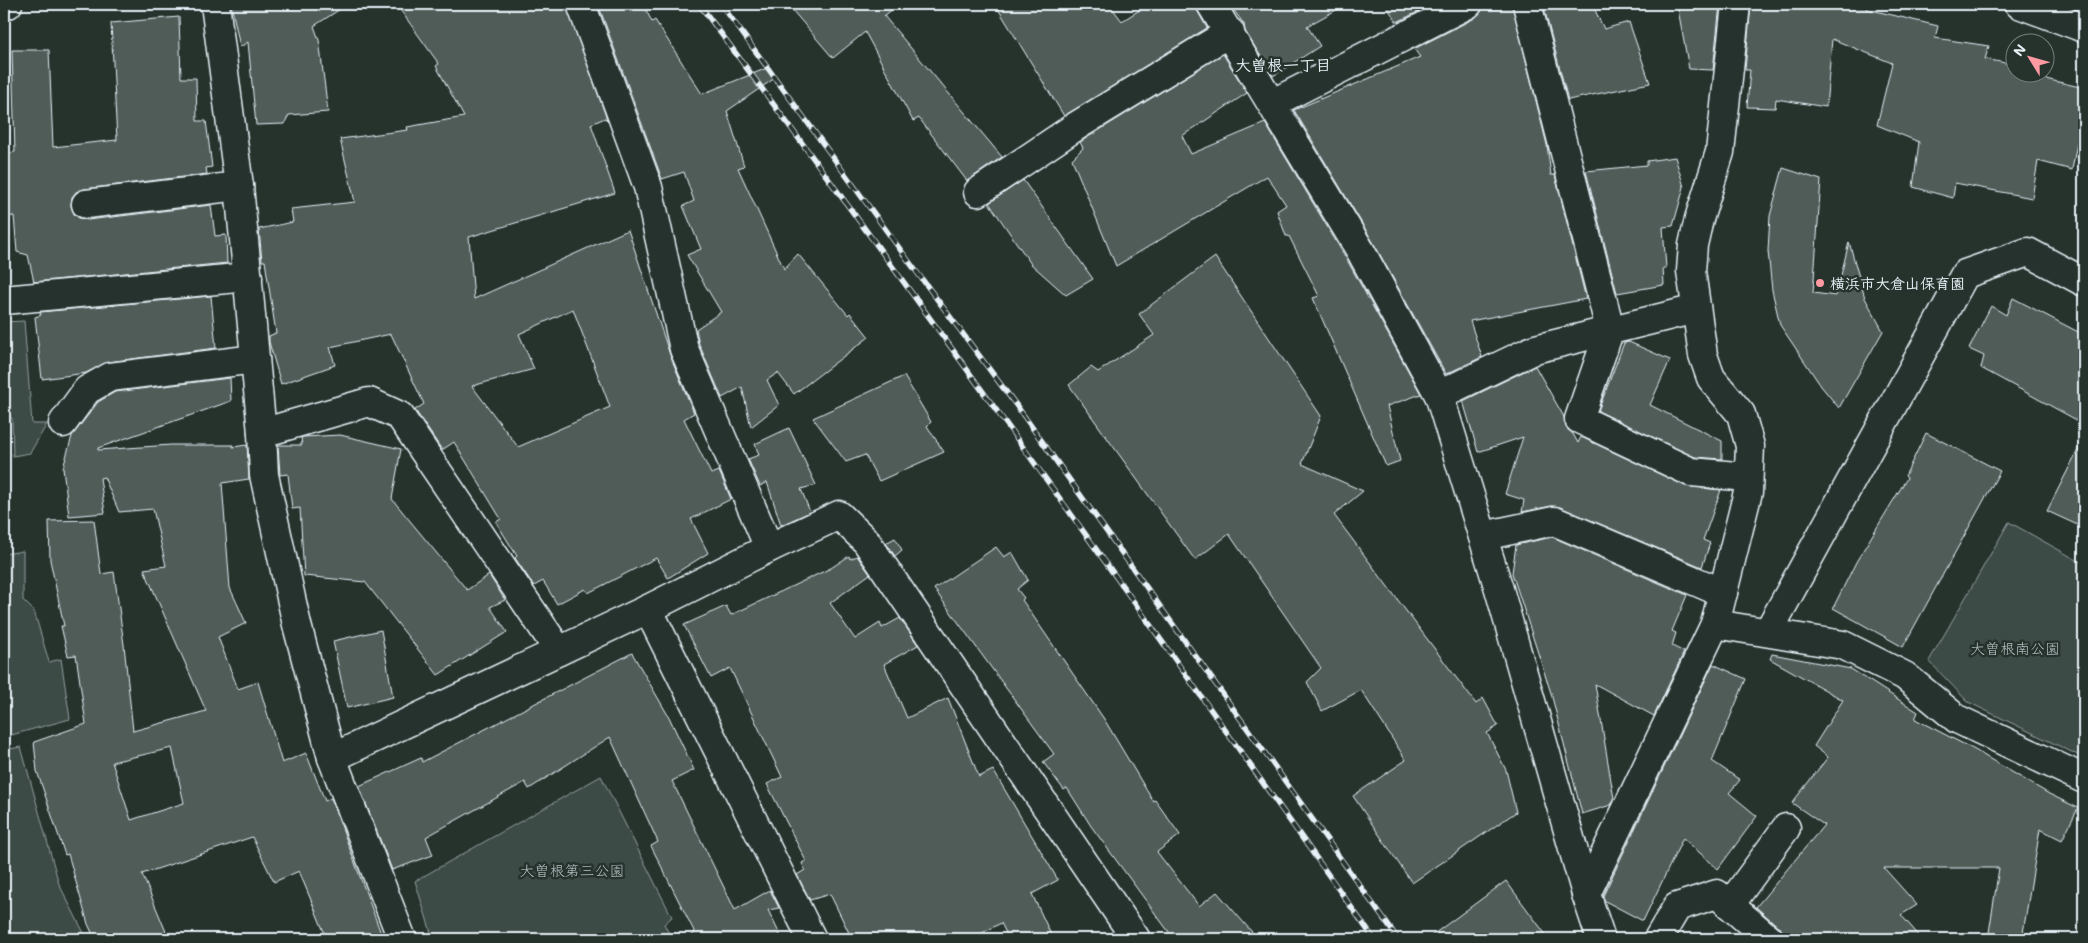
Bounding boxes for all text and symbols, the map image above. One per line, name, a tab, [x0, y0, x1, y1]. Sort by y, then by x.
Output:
north arrow	[2006, 32, 2056, 82]
text: N	[2008, 40, 2030, 60]
district label: 大曽根一丁目	[1235, 54, 1331, 75]
place label: 横浜市大倉山保育園	[1830, 273, 1965, 293]
marker: 横浜市大倉山保育園	[1814, 277, 1826, 289]
park label: 大曽根南公園	[1970, 638, 2060, 658]
park label: 大曽根第三公園	[519, 860, 625, 880]

